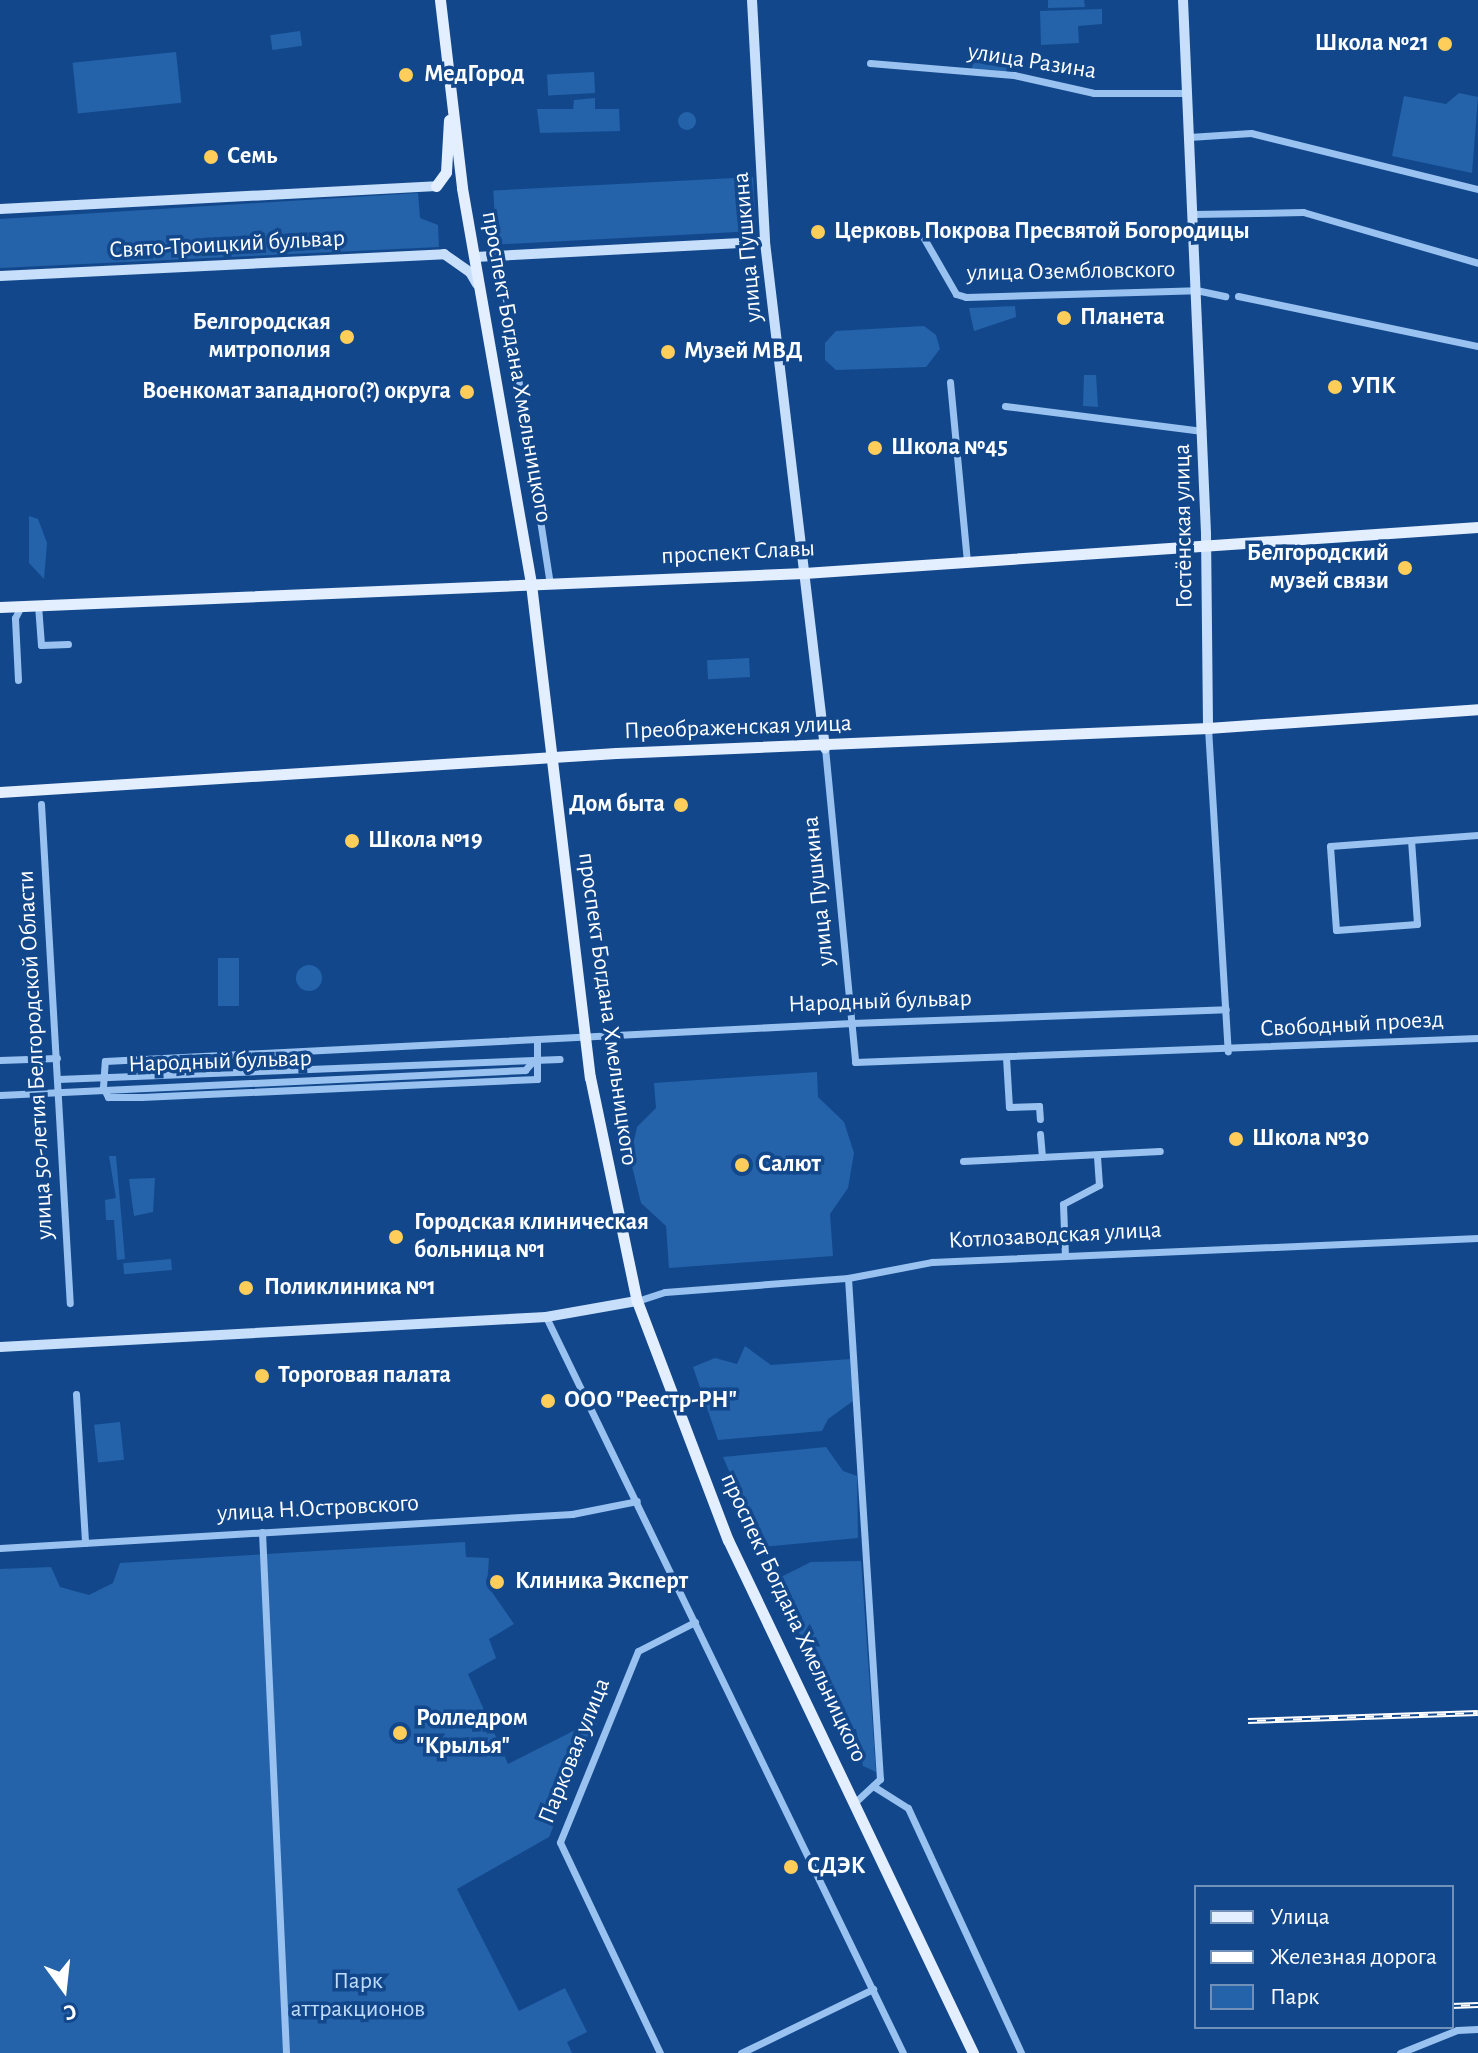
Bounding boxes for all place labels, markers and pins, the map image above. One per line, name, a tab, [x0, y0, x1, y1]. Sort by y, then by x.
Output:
place label: Школа №21	[1315, 30, 1429, 58]
marker: Школа №21	[1436, 35, 1454, 53]
place label: МедГород	[424, 61, 524, 89]
marker: МедГород	[395, 64, 417, 86]
place label: Семь	[227, 143, 277, 171]
marker: Семь	[202, 148, 220, 166]
place label: Церковь Покрова Пресвятой Богородицы	[834, 218, 1250, 246]
marker: Церковь Покрова Пресвятой Богородицы	[809, 223, 827, 241]
place label: Планета	[1080, 304, 1165, 332]
place label: Белгородская митрополия	[192, 309, 331, 365]
marker: Планета	[1055, 309, 1073, 327]
marker: Белгородская митрополия	[338, 328, 356, 346]
place label: Музей МВД	[684, 338, 803, 366]
marker: Музей МВД	[659, 343, 677, 361]
place label: УПК	[1351, 373, 1396, 401]
place label: Военкомат западного(?) округа	[142, 378, 451, 406]
marker: УПК	[1326, 378, 1344, 396]
marker: Военкомат западного(?) округа	[458, 383, 476, 401]
place label: Школа №45	[891, 434, 1008, 462]
marker: Школа №45	[866, 439, 884, 457]
place label: Белгородский музей связи	[1247, 540, 1389, 596]
marker: Белгородский музей связи	[1396, 559, 1414, 577]
place label: Дом быта	[569, 791, 665, 819]
marker: Дом быта	[672, 796, 690, 814]
place label: Школа №19	[368, 827, 483, 855]
marker: Школа №19	[343, 832, 361, 850]
place label: Школа №30	[1252, 1125, 1369, 1153]
marker: Школа №30	[1227, 1130, 1245, 1148]
place label: Салют	[758, 1151, 821, 1179]
marker: Салют	[733, 1156, 751, 1174]
place label: Городская клиническая больница №1	[414, 1209, 649, 1265]
marker: Городская клиническая больница №1	[385, 1226, 407, 1248]
place label: Поликлиника №1	[264, 1274, 436, 1302]
marker: Поликлиника №1	[235, 1277, 257, 1299]
place label: Тороговая палата	[278, 1362, 451, 1390]
marker: Тороговая палата	[253, 1367, 271, 1385]
place label: ООО "Реестр-РН"	[564, 1387, 737, 1415]
marker: ООО "Реестр-РН"	[539, 1392, 557, 1410]
place label: Клиника Эксперт	[515, 1568, 688, 1596]
marker: Клиника Эксперт	[486, 1571, 508, 1593]
place label: Ролледром "Крылья"	[416, 1705, 528, 1761]
marker: Ролледром "Крылья"	[391, 1724, 409, 1742]
place label: СДЭК	[807, 1853, 865, 1881]
marker: СДЭК	[782, 1858, 800, 1876]

